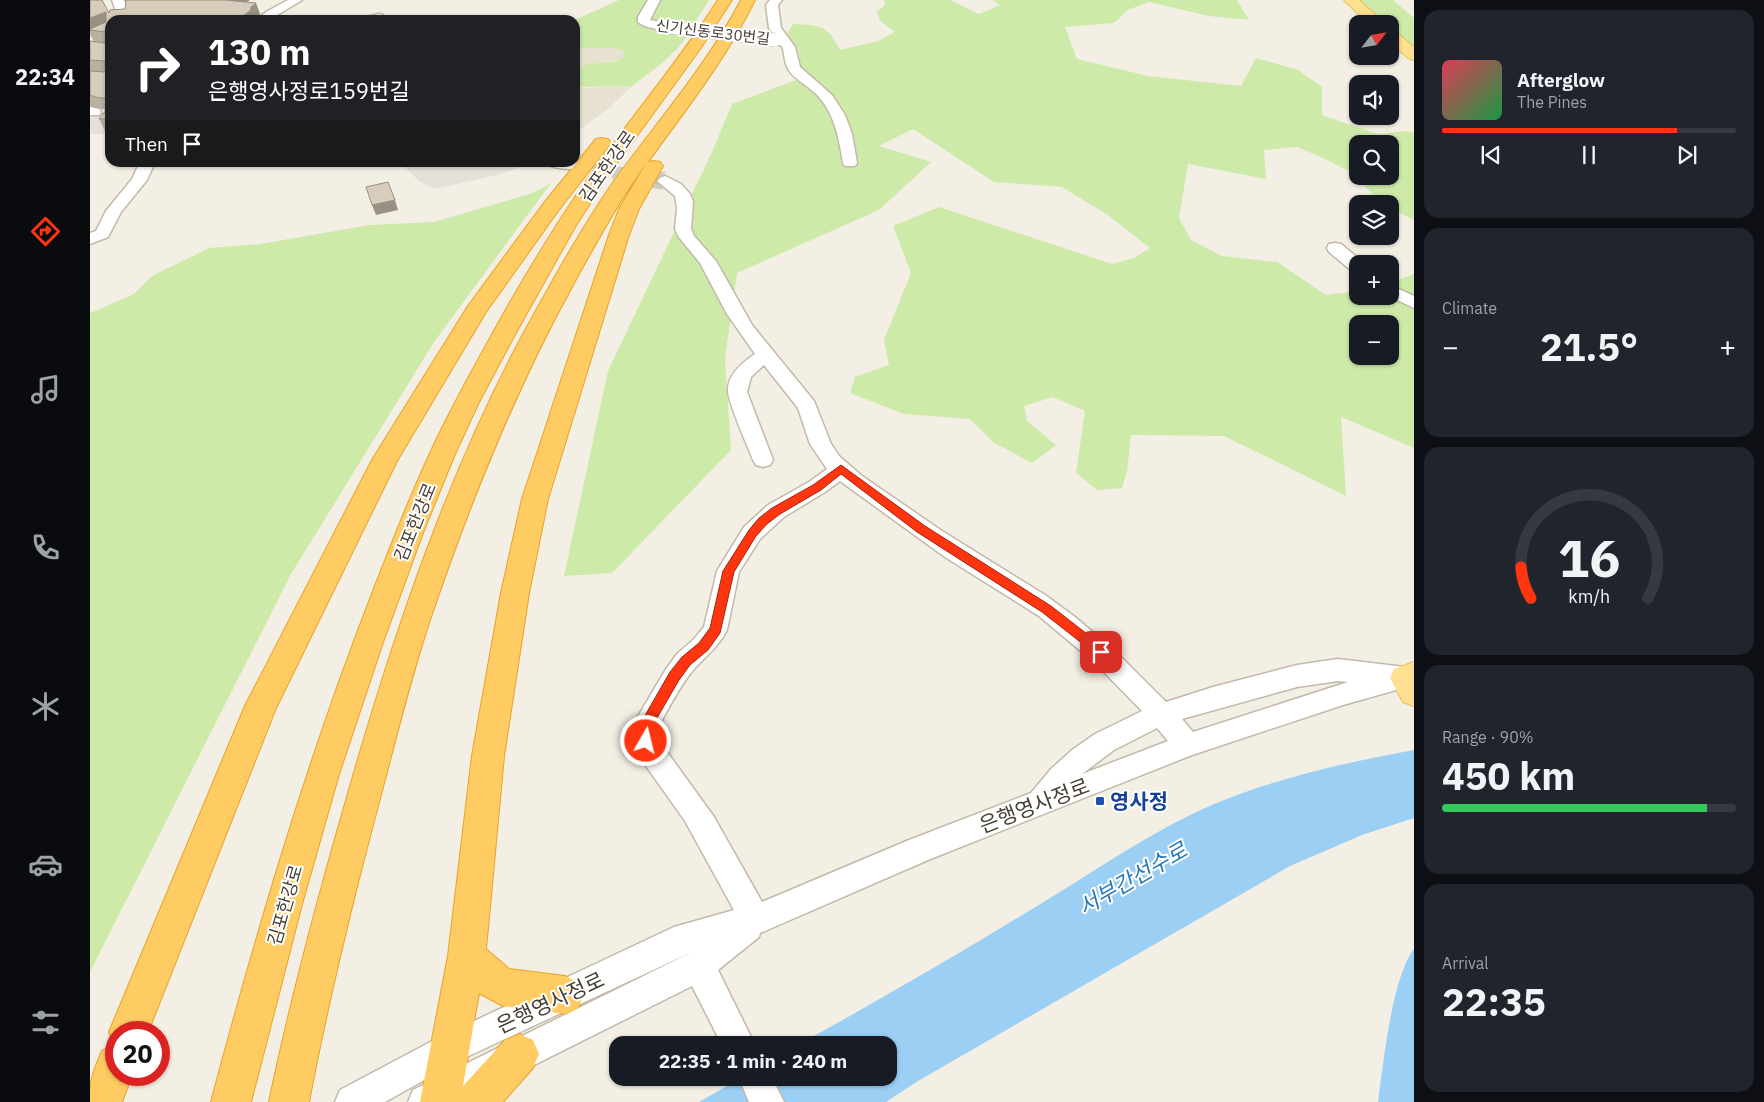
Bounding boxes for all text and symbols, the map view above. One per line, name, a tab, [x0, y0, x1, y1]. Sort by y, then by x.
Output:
north arrow	[1349, 15, 1399, 65]
map controls	[1349, 15, 1399, 365]
street label: 신기신동로30번길	[655, 16, 771, 48]
text: 130 m	[208, 29, 311, 75]
icon: right	[125, 35, 190, 100]
text: 22:34	[15, 62, 75, 91]
text: Afterglow	[1517, 68, 1605, 92]
button: sound	[1349, 75, 1399, 125]
text: 은행영사정로159번길	[208, 76, 410, 105]
text: The Pines	[1517, 92, 1587, 112]
street label: 김포한강로	[574, 125, 640, 207]
icon: arrive	[178, 130, 206, 158]
text: Then	[125, 132, 168, 156]
button: search	[1349, 135, 1399, 185]
icon: previous	[1477, 141, 1505, 169]
icon: pause	[1575, 141, 1603, 169]
icon: next	[1673, 141, 1701, 169]
button: layers	[1349, 195, 1399, 245]
icon: directions	[28, 214, 63, 249]
button: +	[1349, 255, 1399, 305]
text: Climate	[1442, 298, 1497, 318]
button: −	[1349, 315, 1399, 365]
text: 21.5°	[1540, 322, 1638, 371]
text: −	[1442, 328, 1459, 365]
text: +	[1719, 328, 1736, 365]
icon: music	[28, 372, 63, 407]
street label: 김포한강로	[389, 479, 441, 565]
text: 16	[1558, 524, 1620, 591]
icon: phone	[28, 530, 63, 565]
text: km/h	[1568, 585, 1610, 608]
pin	[1080, 631, 1122, 673]
icon: arrive	[1087, 638, 1115, 666]
icon: climate	[28, 689, 63, 724]
position arrow	[619, 714, 671, 766]
text: Range · 90%	[1442, 727, 1534, 747]
text: 450 km	[1442, 751, 1575, 800]
street label: 은행영사정로	[975, 771, 1093, 839]
place label: 영사정	[1110, 787, 1168, 815]
marker: 영사정	[1094, 795, 1106, 807]
water label: 서부간선수로	[1072, 834, 1193, 921]
icon: car	[28, 847, 63, 882]
street label: 김포한강로	[263, 862, 307, 948]
text: Arrival	[1442, 953, 1489, 973]
street label: 은행영사정로	[492, 965, 608, 1039]
text: 22:35	[1442, 977, 1546, 1026]
icon: filters	[28, 1005, 63, 1040]
speed limit sign: 20	[105, 1021, 170, 1086]
text: 22:35 · 1 min · 240 m	[659, 1049, 847, 1073]

